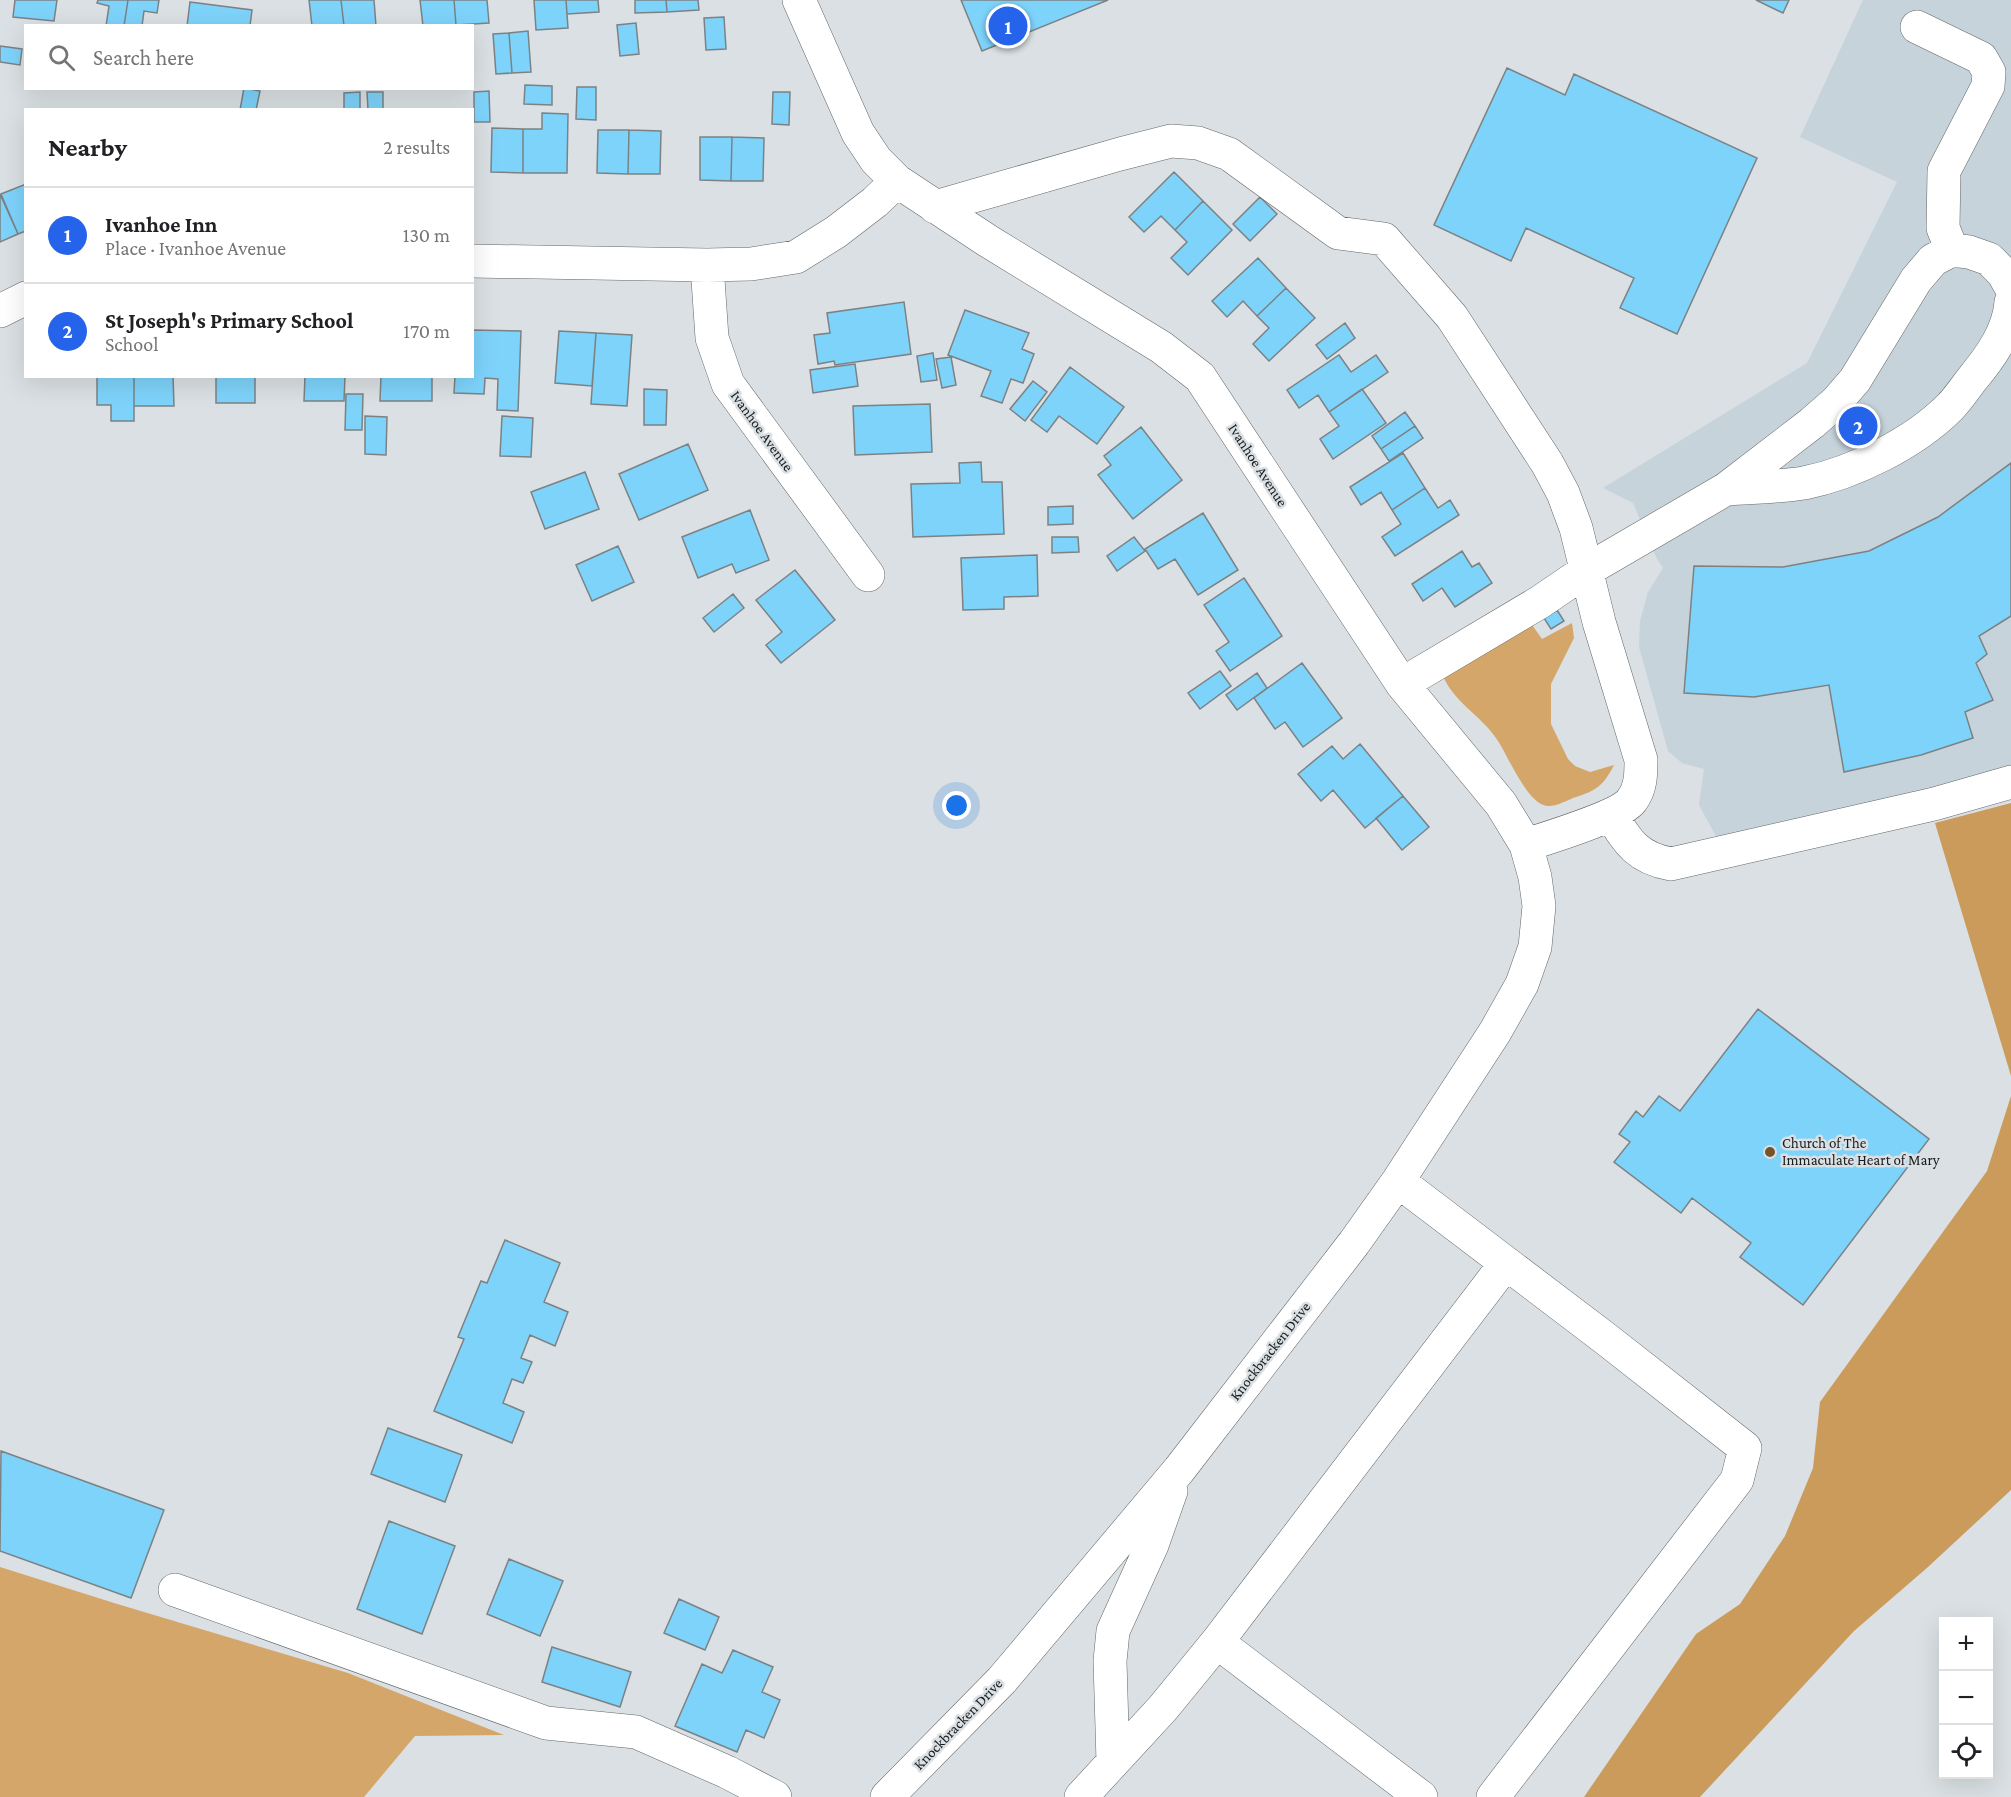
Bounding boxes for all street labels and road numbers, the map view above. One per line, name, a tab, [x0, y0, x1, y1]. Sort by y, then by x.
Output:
street label: Ivanhoe Avenue	[727, 388, 797, 475]
street label: Ivanhoe Avenue	[1225, 421, 1291, 510]
street label: Knockbracken Drive	[1227, 1298, 1314, 1403]
street label: Knockbracken Drive	[910, 1675, 1006, 1773]

